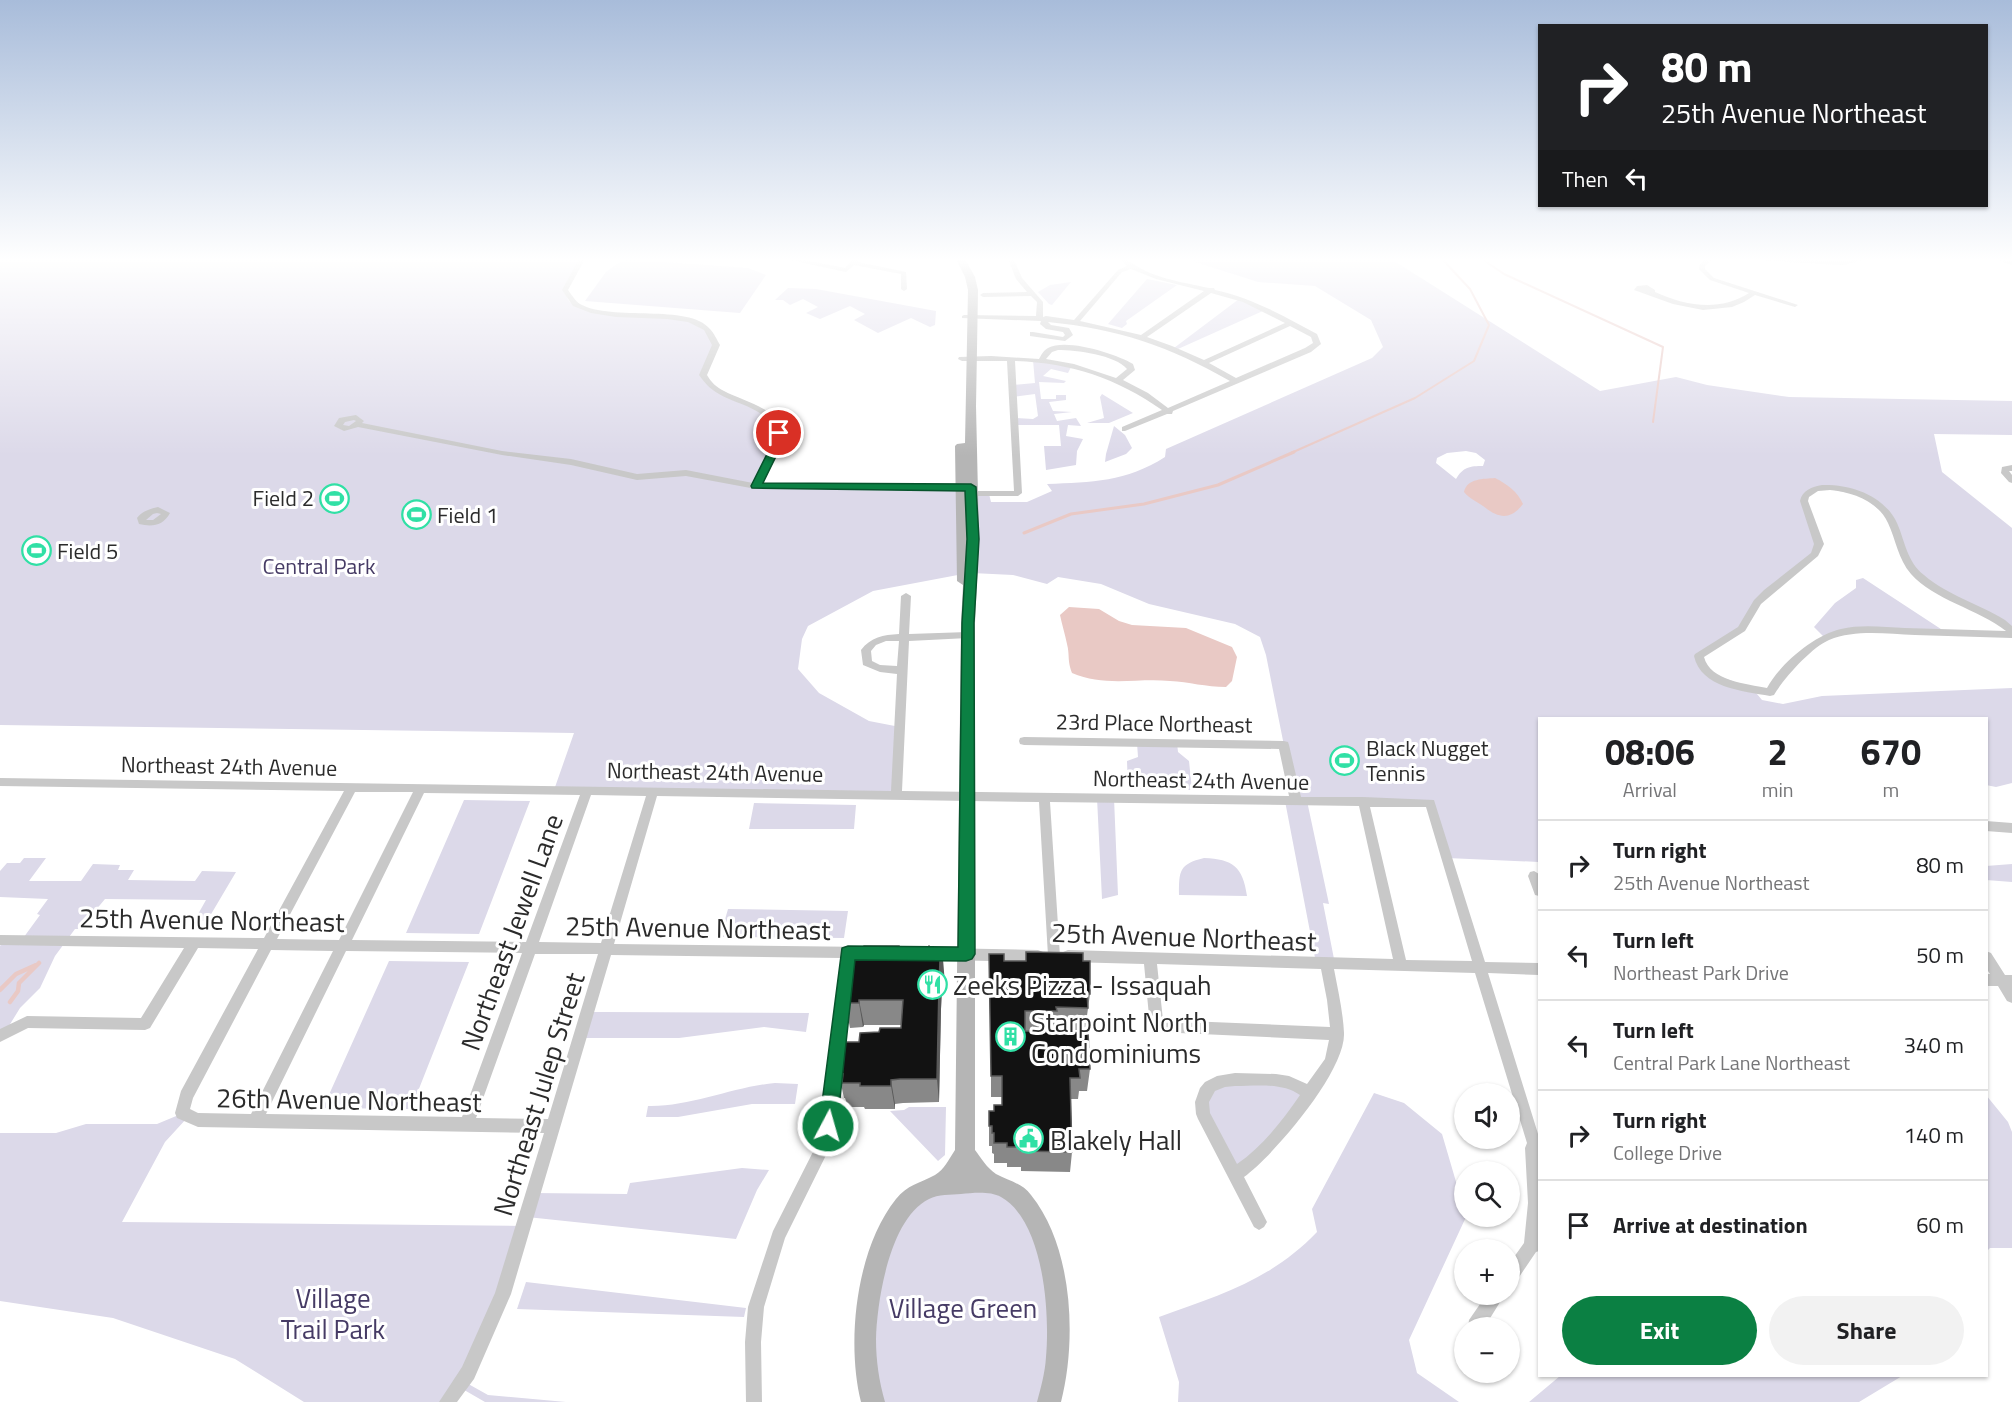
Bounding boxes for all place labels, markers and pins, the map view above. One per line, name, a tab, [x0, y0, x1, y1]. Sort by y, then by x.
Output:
pin	[753, 407, 804, 458]
place label: Field 2	[253, 481, 314, 515]
sports icon: Field 2	[319, 482, 351, 514]
place label: Field 1	[437, 498, 498, 532]
sports icon: Field 1	[400, 499, 432, 531]
place label: Field 5	[57, 534, 118, 568]
sports icon: Field 5	[20, 535, 52, 567]
place label: Black Nugget Tennis	[1366, 731, 1489, 790]
sports icon: Black Nugget Tennis	[1329, 745, 1361, 777]
place label: Zeeks Pizza - Issaquah	[953, 964, 1211, 1005]
restaurant icon: Zeeks Pizza - Issaquah	[916, 968, 948, 1000]
place label: Starpoint North Condominiums	[1031, 1001, 1208, 1073]
building icon: Starpoint North Condominiums	[994, 1021, 1026, 1053]
place label: Blakely Hall	[1050, 1119, 1182, 1160]
public building icon: Blakely Hall	[1013, 1123, 1045, 1155]

